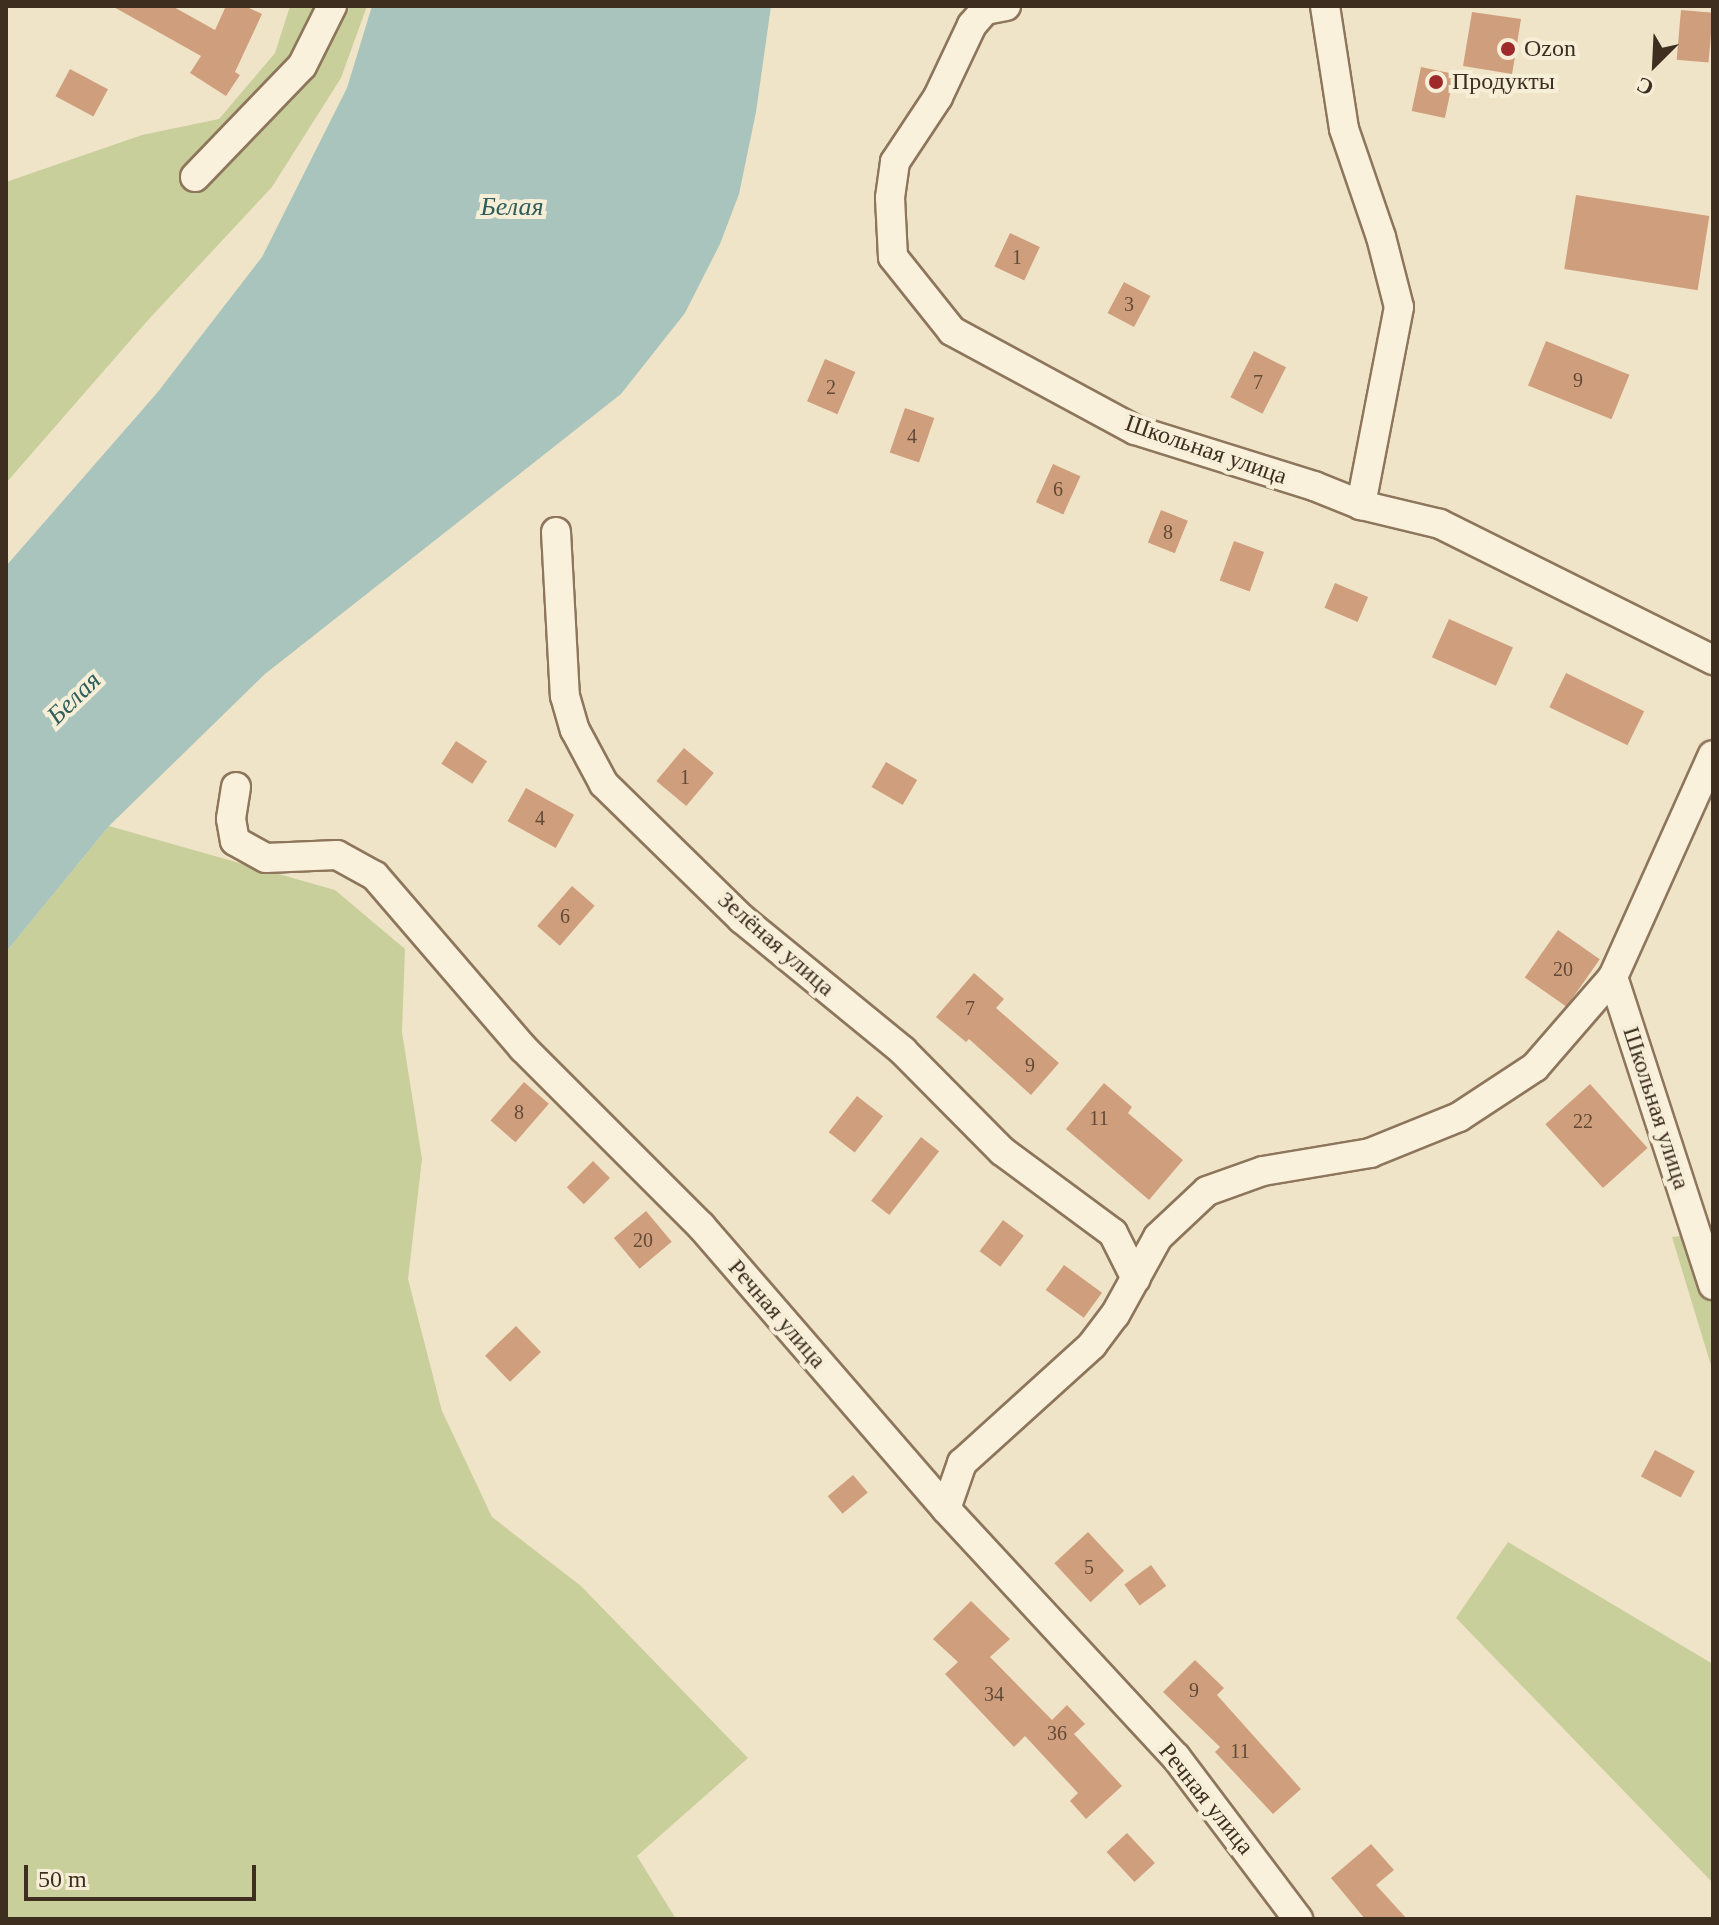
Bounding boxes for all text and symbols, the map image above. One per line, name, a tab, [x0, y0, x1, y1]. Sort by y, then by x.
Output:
north arrow	[1615, 24, 1695, 104]
place label: Ozon	[1524, 35, 1576, 63]
marker: Ozon	[1499, 40, 1517, 58]
place label: Продукты	[1452, 68, 1555, 96]
text: С	[1633, 72, 1657, 101]
marker: Продукты	[1427, 73, 1445, 91]
water label: Белая	[481, 191, 543, 223]
house number: 1	[1012, 245, 1022, 269]
house number: 3	[1124, 292, 1134, 316]
house number: 9	[1573, 368, 1583, 392]
house number: 7	[1253, 370, 1263, 394]
house number: 2	[826, 375, 836, 399]
street label: Школьная улица	[1121, 409, 1291, 491]
house number: 4	[907, 424, 917, 448]
house number: 6	[1053, 477, 1063, 501]
house number: 8	[1163, 520, 1173, 544]
water label: Белая	[41, 665, 107, 731]
house number: 1	[680, 765, 690, 789]
house number: 4	[535, 806, 545, 830]
street label: Зелёная улица	[712, 886, 840, 1002]
house number: 6	[560, 904, 570, 928]
house number: 20	[1553, 957, 1573, 981]
house number: 7	[965, 996, 975, 1020]
street label: Школьная улица	[1616, 1023, 1696, 1193]
house number: 9	[1025, 1053, 1035, 1077]
house number: 8	[514, 1100, 524, 1124]
house number: 11	[1089, 1106, 1109, 1130]
house number: 22	[1573, 1109, 1593, 1133]
house number: 20	[633, 1228, 653, 1252]
street label: Речная улица	[722, 1254, 832, 1374]
house number: 5	[1084, 1555, 1094, 1579]
house number: 9	[1189, 1678, 1199, 1702]
house number: 34	[984, 1682, 1004, 1706]
house number: 36	[1047, 1721, 1067, 1745]
street label: Речная улица	[1152, 1737, 1260, 1861]
house number: 11	[1230, 1739, 1250, 1763]
scale bar	[28, 1849, 260, 1899]
text: 50 m	[38, 1866, 87, 1892]

